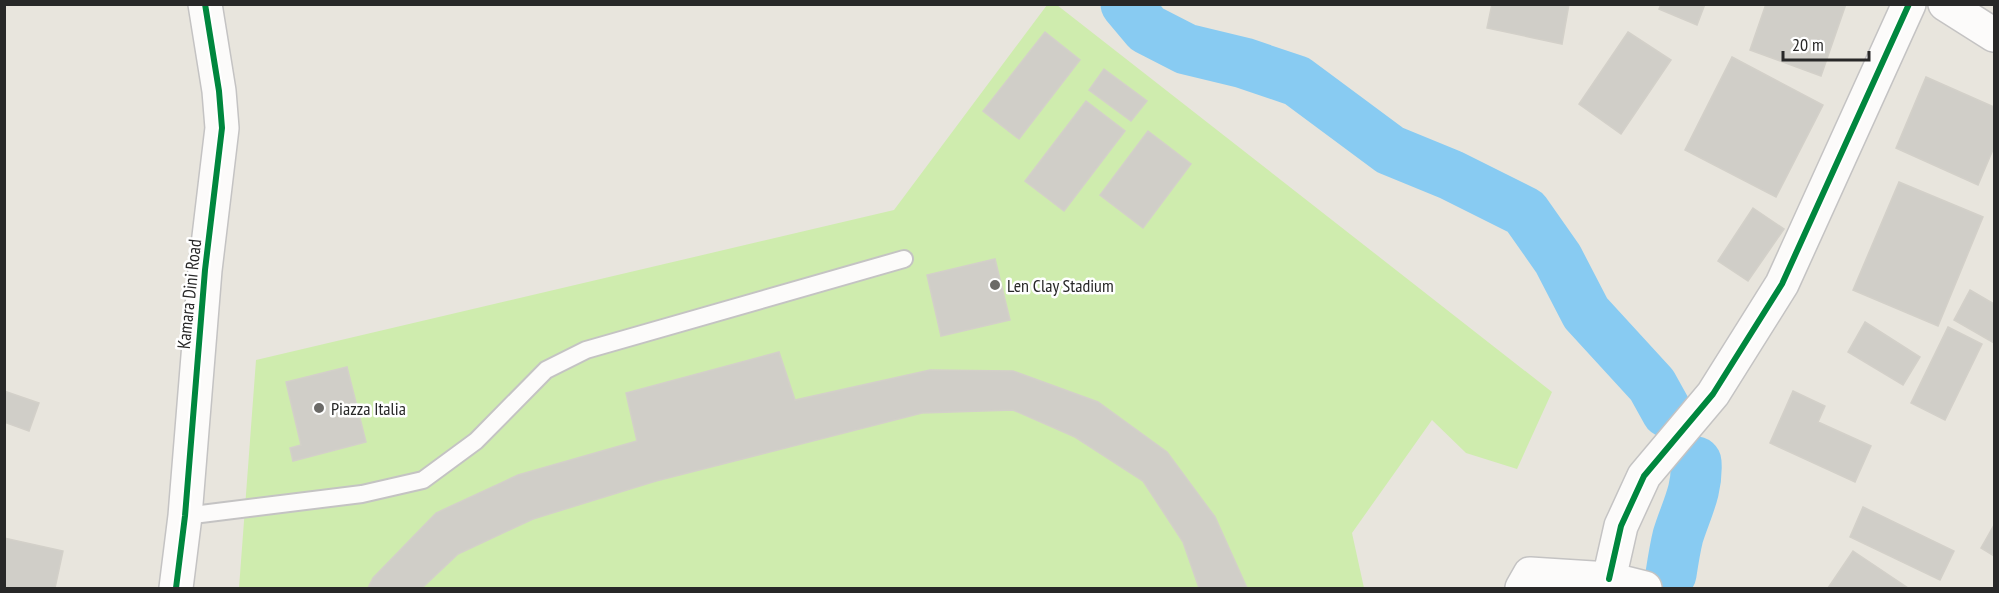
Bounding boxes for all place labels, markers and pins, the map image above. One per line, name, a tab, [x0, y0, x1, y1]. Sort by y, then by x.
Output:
place label: Len Clay Stadium	[1007, 274, 1114, 297]
marker: Len Clay Stadium	[988, 278, 1002, 292]
place label: Piazza Italia	[331, 397, 406, 420]
marker: Piazza Italia	[312, 401, 326, 415]

